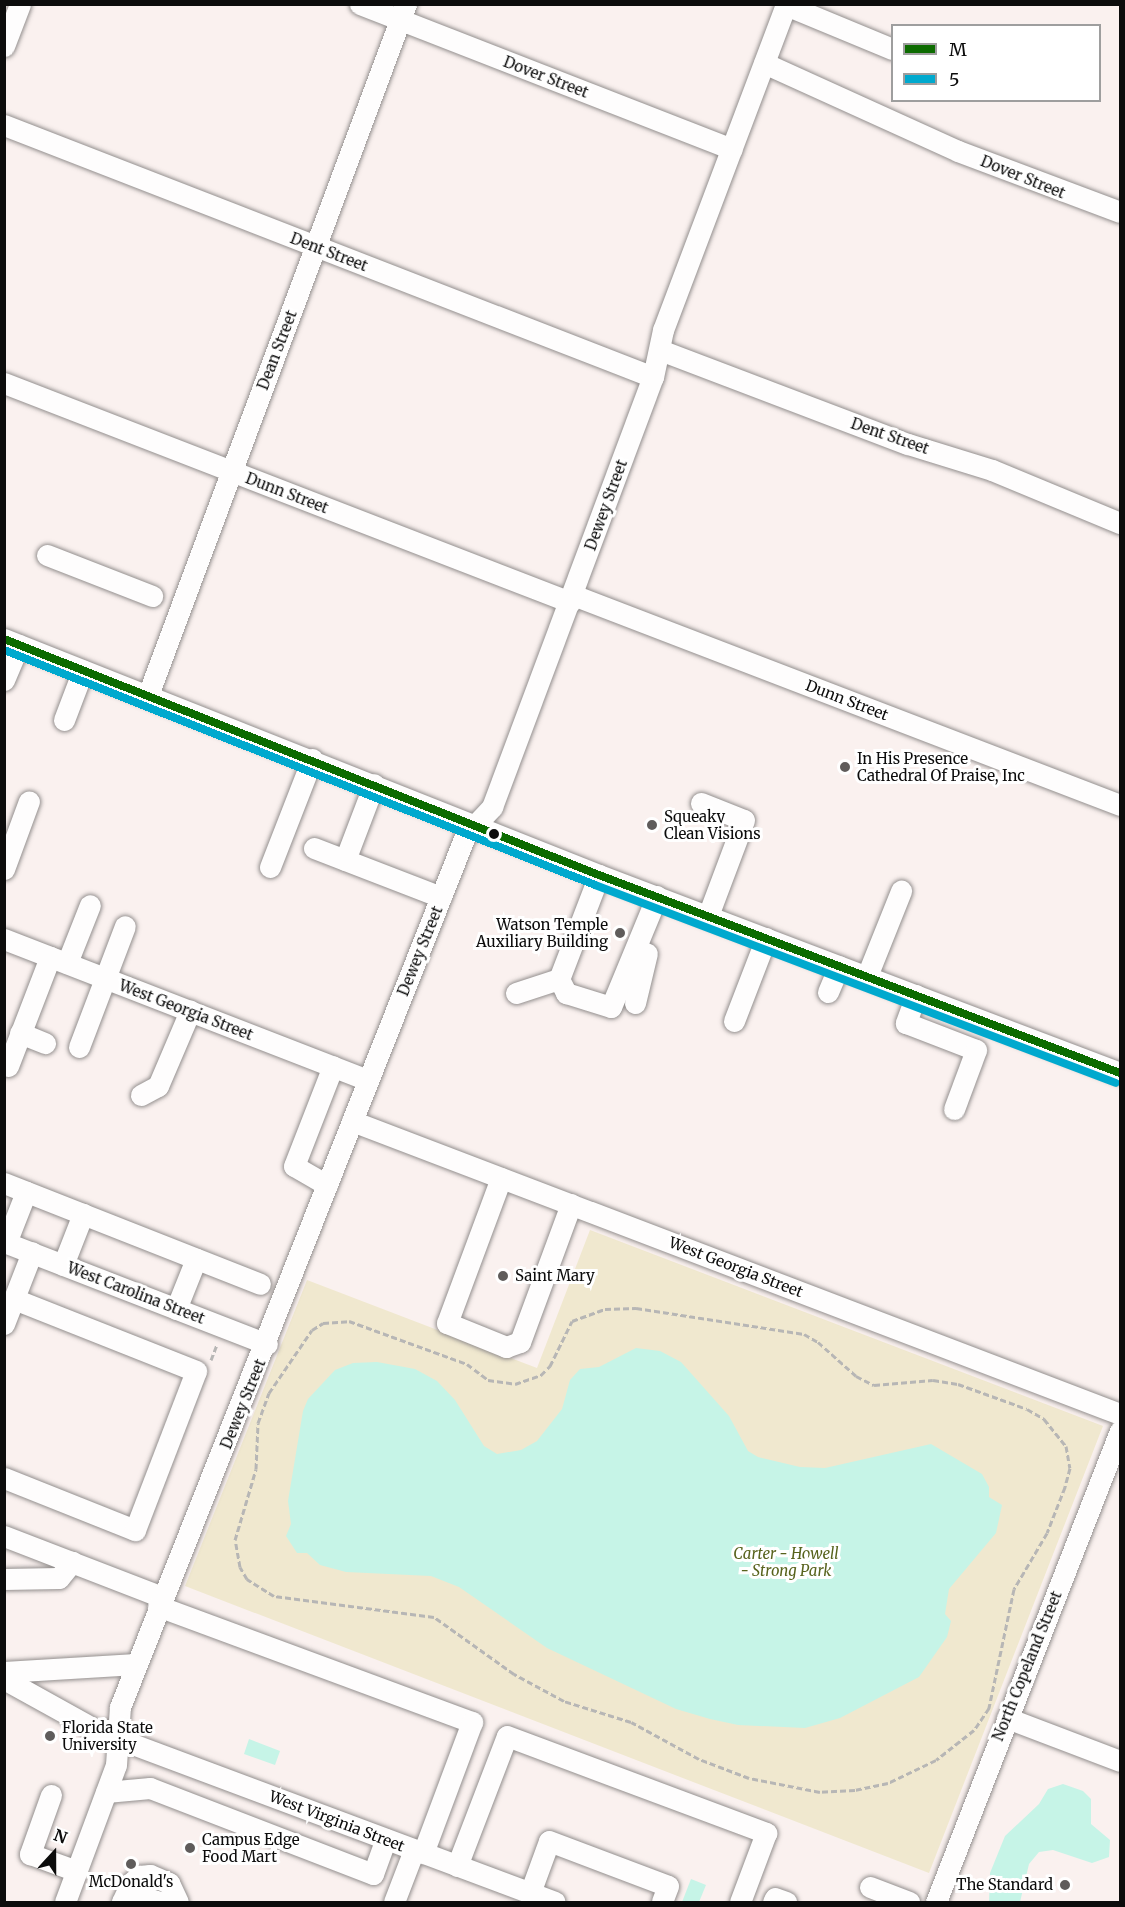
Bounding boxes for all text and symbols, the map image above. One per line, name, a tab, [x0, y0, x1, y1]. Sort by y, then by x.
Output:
legend	[891, 24, 1101, 102]
text: M	[949, 38, 967, 61]
street label: Dover Street	[501, 53, 591, 101]
text: 5	[949, 68, 960, 91]
street label: Dover Street	[978, 152, 1068, 202]
street label: Dent Street	[288, 229, 370, 275]
street label: Dean Street	[254, 308, 300, 392]
street label: Dent Street	[849, 414, 931, 458]
street label: Dewey Street	[581, 457, 631, 553]
street label: Dunn Street	[243, 469, 331, 517]
street label: Dunn Street	[803, 676, 891, 724]
place label: In His Presence Cathedral Of Praise, Inc	[857, 749, 1025, 784]
marker: In His Presence Cathedral Of Praise, Inc	[838, 760, 852, 774]
place label: Squeaky Clean Visions	[664, 807, 761, 842]
marker: Squeaky Clean Visions	[645, 818, 659, 832]
unlabelled marker	[488, 828, 500, 840]
street label: Dewey Street	[394, 903, 446, 999]
place label: Watson Temple Auxiliary Building	[476, 915, 608, 950]
marker: Watson Temple Auxiliary Building	[613, 926, 627, 940]
street label: West Georgia Street	[116, 976, 256, 1044]
street label: West Georgia Street	[666, 1233, 806, 1301]
street label: West Carolina Street	[65, 1258, 207, 1328]
place label: Saint Mary	[515, 1267, 595, 1285]
marker: Saint Mary	[496, 1269, 510, 1283]
street label: Dewey Street	[217, 1356, 269, 1452]
park label: Carter - Howell - Strong Park	[733, 1544, 839, 1579]
street label: North Copeland Street	[989, 1588, 1065, 1744]
place label: Florida State University	[62, 1718, 153, 1753]
marker: Florida State University	[43, 1729, 57, 1743]
street label: West Virginia Street	[267, 1787, 407, 1855]
north arrow	[24, 1823, 84, 1883]
text: N	[51, 1825, 70, 1848]
place label: Campus Edge Food Mart	[202, 1830, 300, 1865]
marker: Campus Edge Food Mart	[183, 1841, 197, 1855]
marker: McDonald's	[124, 1857, 138, 1871]
place label: McDonald's	[89, 1873, 173, 1891]
place label: The Standard	[956, 1876, 1053, 1894]
marker: The Standard	[1058, 1878, 1072, 1892]

